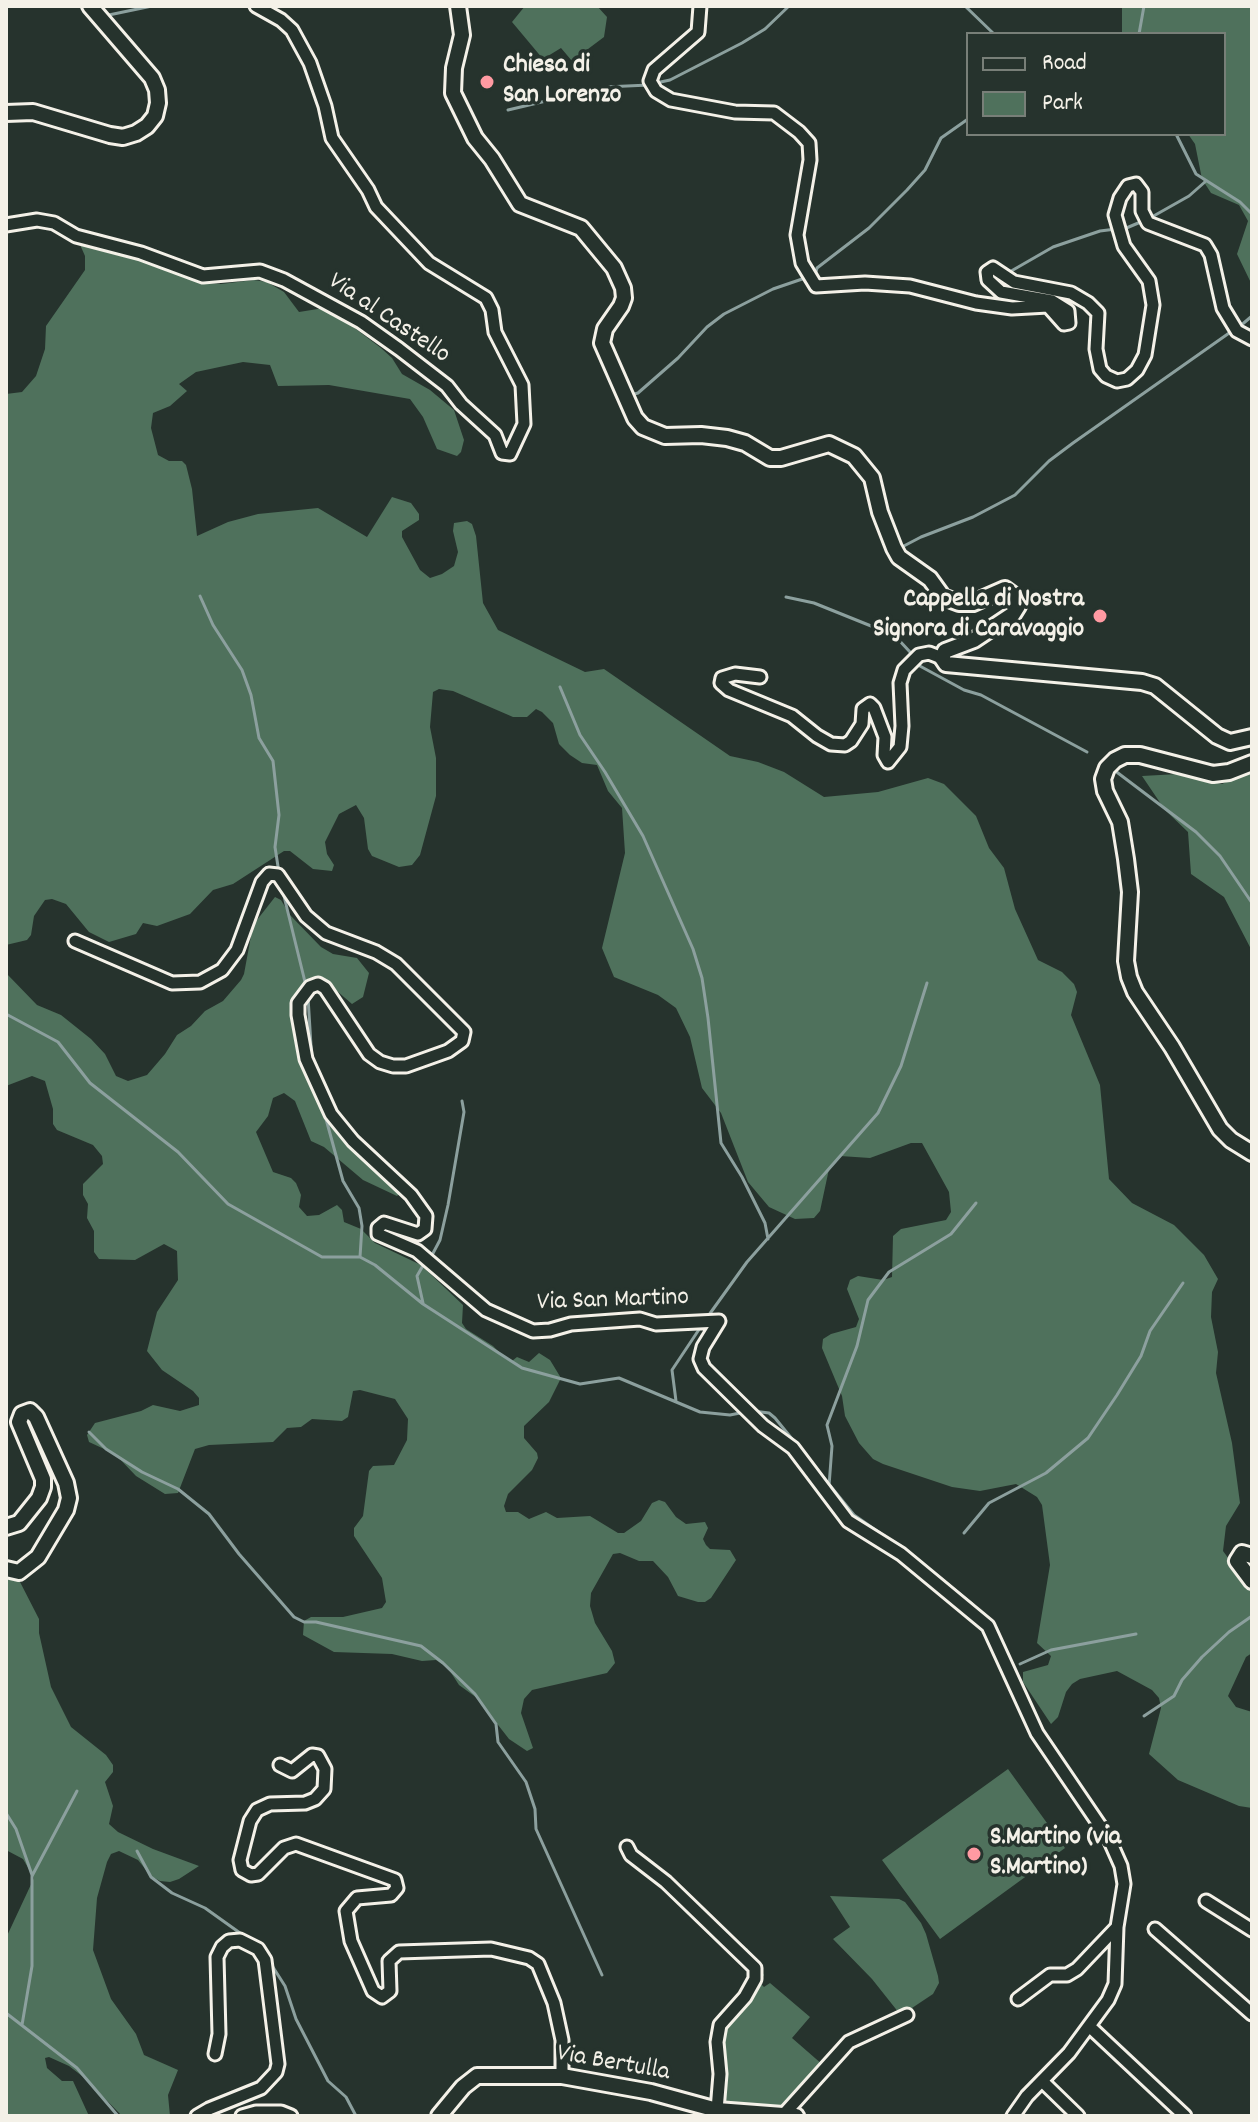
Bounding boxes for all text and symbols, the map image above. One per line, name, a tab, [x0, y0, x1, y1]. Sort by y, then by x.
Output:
legend	[966, 32, 1226, 136]
text: Road	[1042, 47, 1087, 81]
place label: Chiesa di San Lorenzo	[503, 51, 621, 112]
marker: Chiesa di San Lorenzo	[478, 73, 496, 91]
text: Park	[1042, 87, 1083, 121]
street label: Via al Castello	[321, 268, 455, 372]
place label: Cappella di Nostra Signora di Caravaggio	[873, 585, 1084, 646]
marker: Cappella di Nostra Signora di Caravaggio	[1091, 607, 1109, 625]
street label: Via San Martino	[536, 1284, 690, 1320]
place label: S.Martino (via S.Martino)	[990, 1823, 1121, 1884]
marker: S.Martino (via S.Martino)	[965, 1845, 983, 1863]
street label: Via Bertulla	[554, 2040, 672, 2090]

